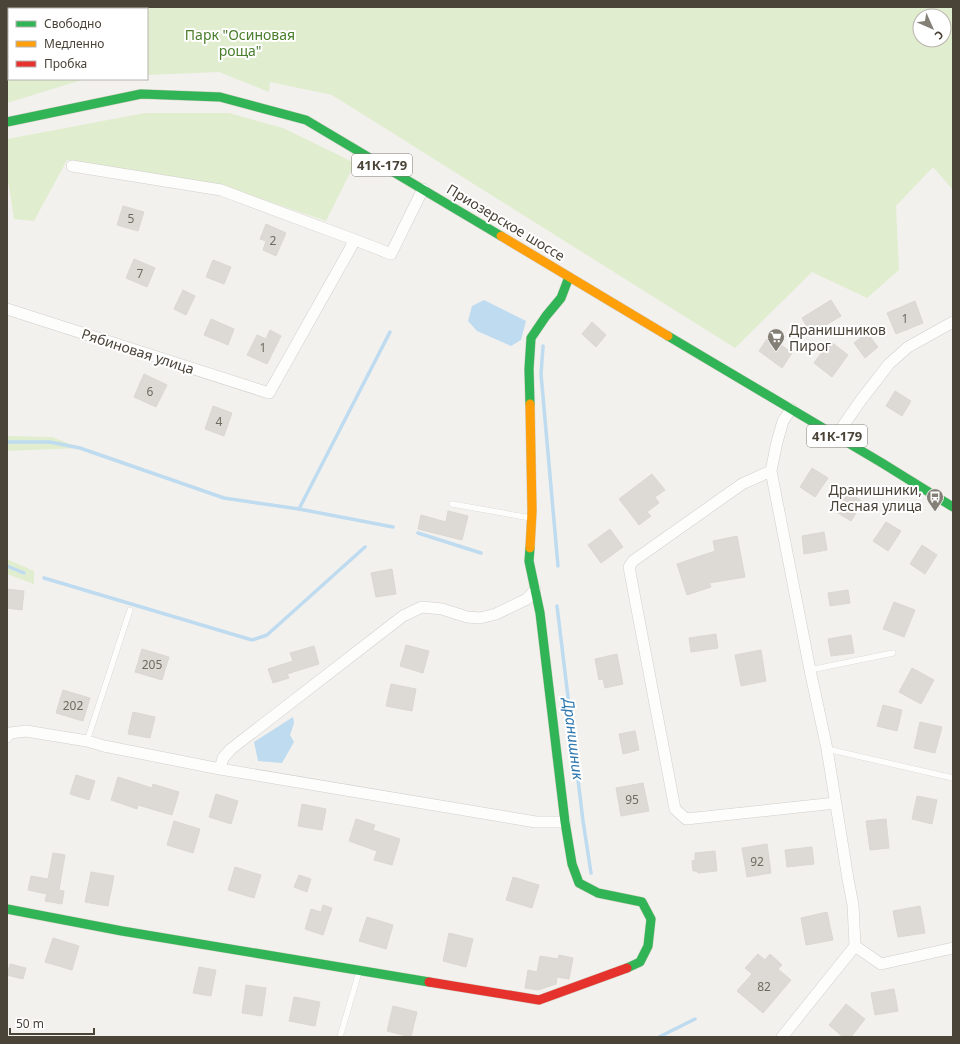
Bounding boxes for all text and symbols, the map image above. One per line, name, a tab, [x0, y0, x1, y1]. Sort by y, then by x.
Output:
legend	[8, 8, 148, 80]
north arrow	[912, 8, 952, 48]
text: Свободно	[44, 15, 102, 32]
park label: Парк "Осиновая роща"	[185, 25, 295, 60]
text: С	[932, 28, 947, 43]
text: Медленно	[44, 35, 104, 52]
text: Пробка	[44, 55, 87, 72]
road number: 41К-179	[352, 154, 412, 176]
street label: Приозерское шоссе	[443, 179, 569, 265]
house number: 5	[128, 210, 135, 227]
house number: 2	[270, 232, 277, 249]
house number: 7	[137, 265, 144, 282]
house number: 1	[902, 310, 908, 327]
place label: Дранишников Пирог	[789, 320, 886, 355]
street label: Рябиновая улица	[79, 324, 197, 378]
supermarket icon: Дранишников Пирог	[766, 327, 786, 352]
house number: 1	[260, 339, 266, 356]
house number: 6	[147, 383, 154, 400]
house number: 4	[216, 413, 223, 430]
road number: 41К-179	[807, 425, 867, 447]
place label: Дранишники, Лесная улица	[829, 480, 922, 515]
bus stop icon: Дранишники, Лесная улица	[925, 487, 945, 512]
house number: 205	[142, 656, 162, 673]
water label: Дранишник	[559, 695, 589, 782]
house number: 202	[63, 697, 83, 714]
house number: 95	[625, 791, 639, 808]
house number: 92	[750, 853, 764, 870]
house number: 82	[757, 978, 771, 995]
scale bar	[10, 1010, 94, 1036]
text: 50 m	[16, 1015, 44, 1032]

